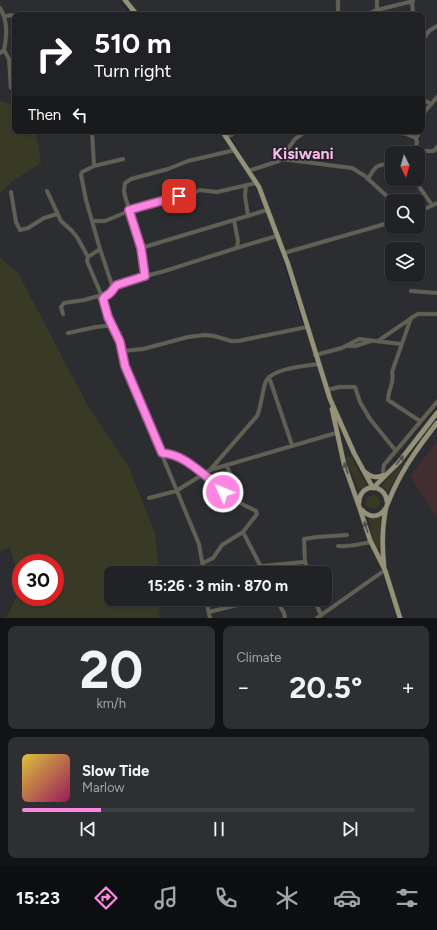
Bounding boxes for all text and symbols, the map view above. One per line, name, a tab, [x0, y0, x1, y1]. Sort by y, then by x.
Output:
text: 510 m	[94, 26, 171, 60]
icon: right	[28, 28, 80, 80]
text: Turn right	[94, 60, 171, 82]
icon: left	[69, 104, 91, 126]
text: Then	[28, 106, 61, 124]
district label: Kisiwani	[272, 144, 334, 163]
north arrow	[385, 146, 425, 186]
map controls	[385, 146, 425, 282]
pin	[162, 179, 196, 213]
icon: arrive	[168, 185, 190, 207]
button: search	[385, 194, 425, 234]
button: layers	[385, 242, 425, 282]
one-way arrow	[396, 454, 405, 465]
one-way arrow	[342, 462, 348, 474]
position arrow	[202, 471, 244, 513]
one-way arrow	[363, 521, 369, 533]
speed limit sign: 30	[12, 554, 64, 606]
text: 15:26 · 3 min · 870 m	[148, 577, 288, 595]
text: 20	[79, 639, 143, 701]
text: Climate	[237, 650, 281, 665]
text: 20.5°	[289, 669, 362, 706]
text: −	[237, 674, 250, 701]
text: +	[401, 674, 415, 701]
text: km/h	[96, 696, 126, 711]
text: Slow Tide	[82, 762, 149, 780]
text: Marlow	[82, 780, 124, 795]
icon: previous	[77, 818, 99, 840]
icon: pause	[208, 818, 230, 840]
icon: next	[339, 818, 361, 840]
icon: directions	[92, 884, 120, 912]
icon: music	[152, 884, 180, 912]
icon: phone	[212, 884, 240, 912]
icon: climate	[273, 884, 301, 912]
icon: car	[333, 884, 361, 912]
icon: filters	[393, 884, 421, 912]
text: 15:23	[16, 887, 60, 909]

